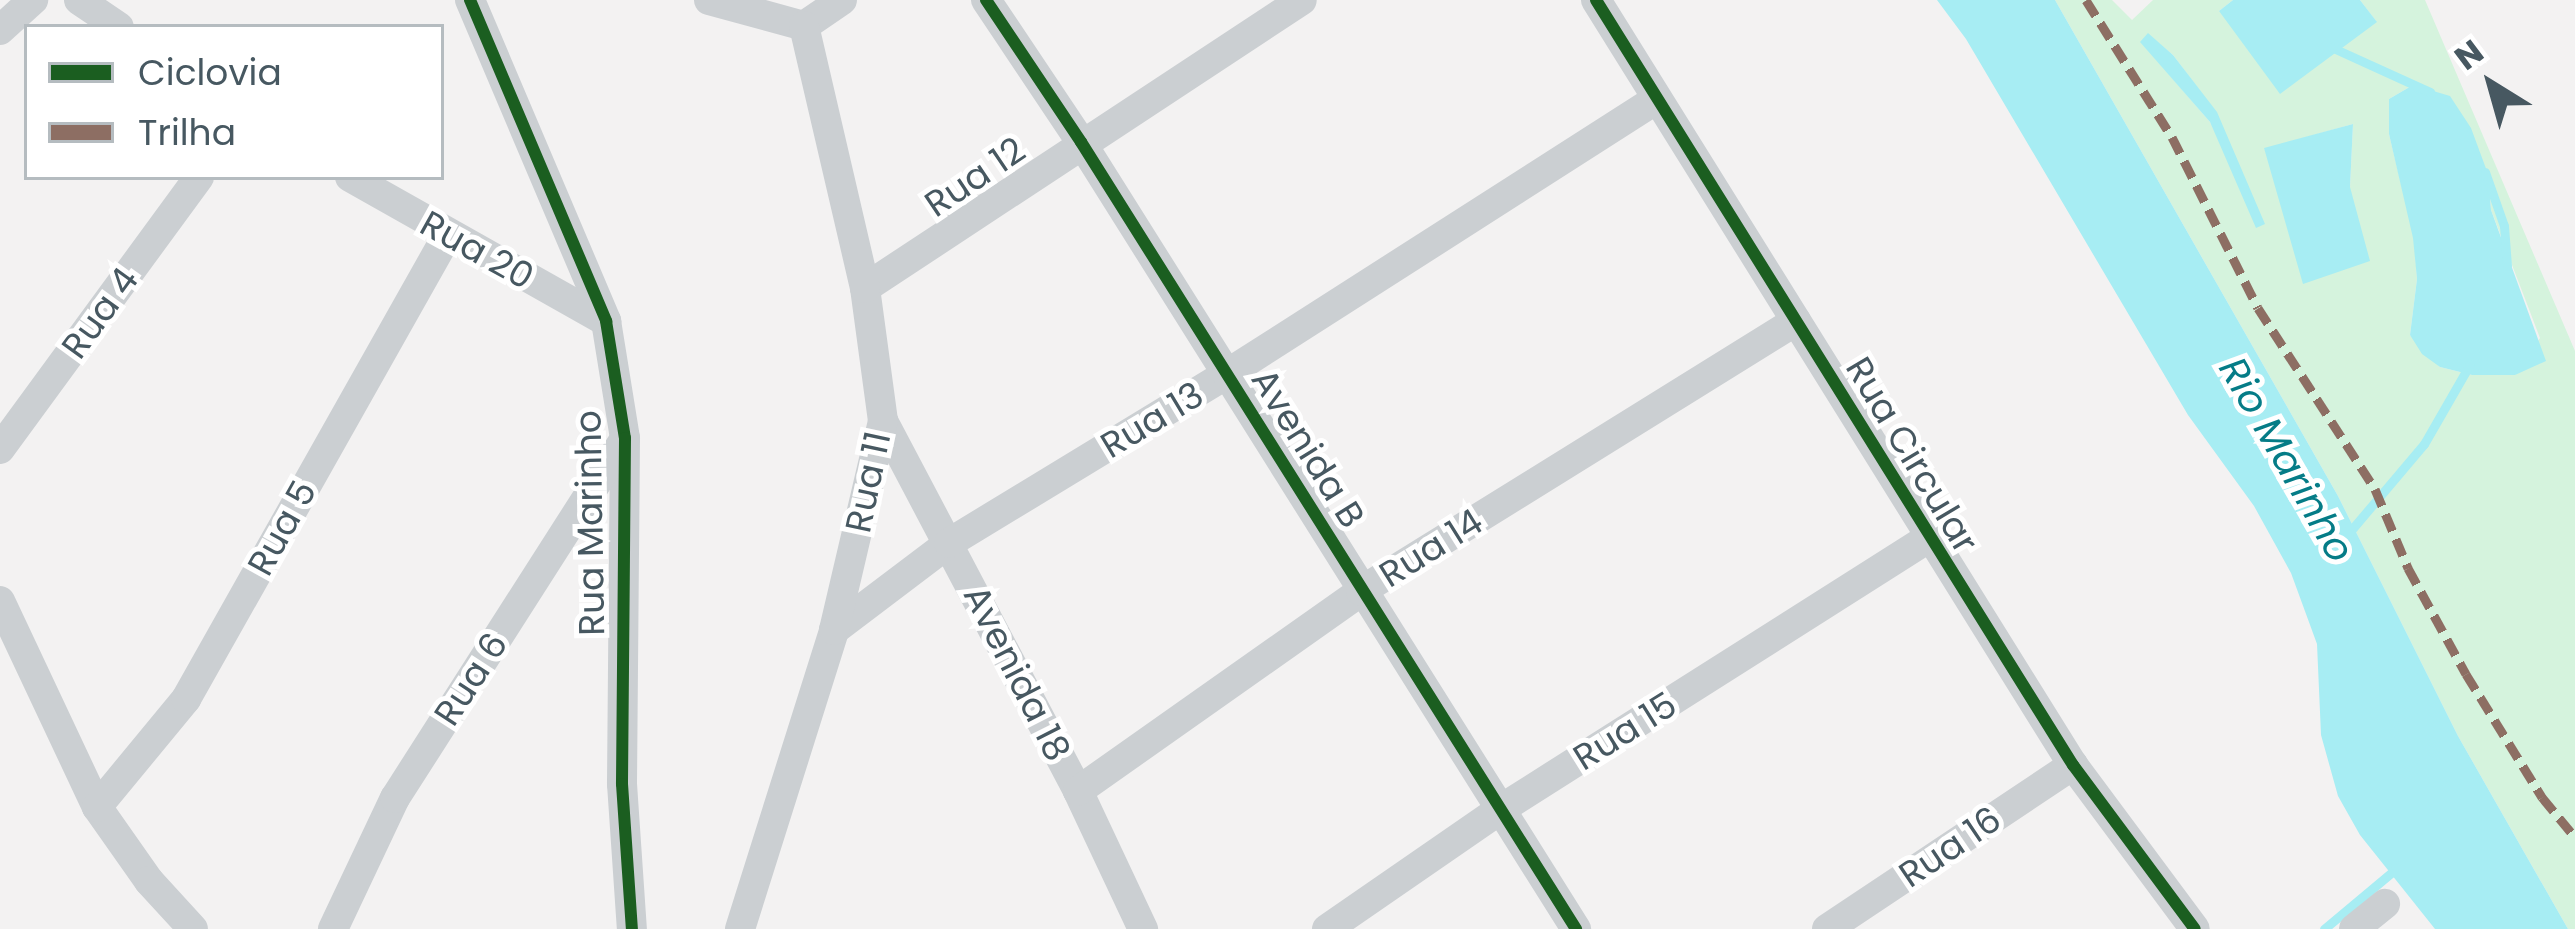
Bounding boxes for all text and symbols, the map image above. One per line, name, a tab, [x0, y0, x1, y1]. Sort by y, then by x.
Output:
legend	[24, 24, 444, 180]
north arrow	[2431, 24, 2551, 144]
text: N	[2445, 29, 2493, 81]
text: Ciclovia	[138, 47, 282, 98]
text: Trilha	[138, 107, 236, 158]
street label: Rua 12	[917, 128, 1033, 226]
street label: Rua 20	[413, 201, 541, 299]
street label: Rua 4	[53, 259, 147, 367]
street label: Rua Circular	[1837, 349, 1987, 561]
water label: Rio Marinho	[2209, 349, 2363, 571]
street label: Avenida B	[1242, 361, 1374, 535]
street label: Rua 13	[1093, 373, 1211, 467]
street label: Rua Marinho	[566, 410, 614, 636]
street label: Rua 11	[836, 428, 900, 536]
street label: Rua 5	[239, 473, 325, 583]
street label: Rua 14	[1372, 500, 1490, 596]
street label: Avenida 18	[954, 578, 1080, 768]
street label: Rua 6	[425, 625, 517, 733]
street label: Rua 15	[1566, 683, 1684, 779]
street label: Rua 16	[1891, 797, 2009, 897]

